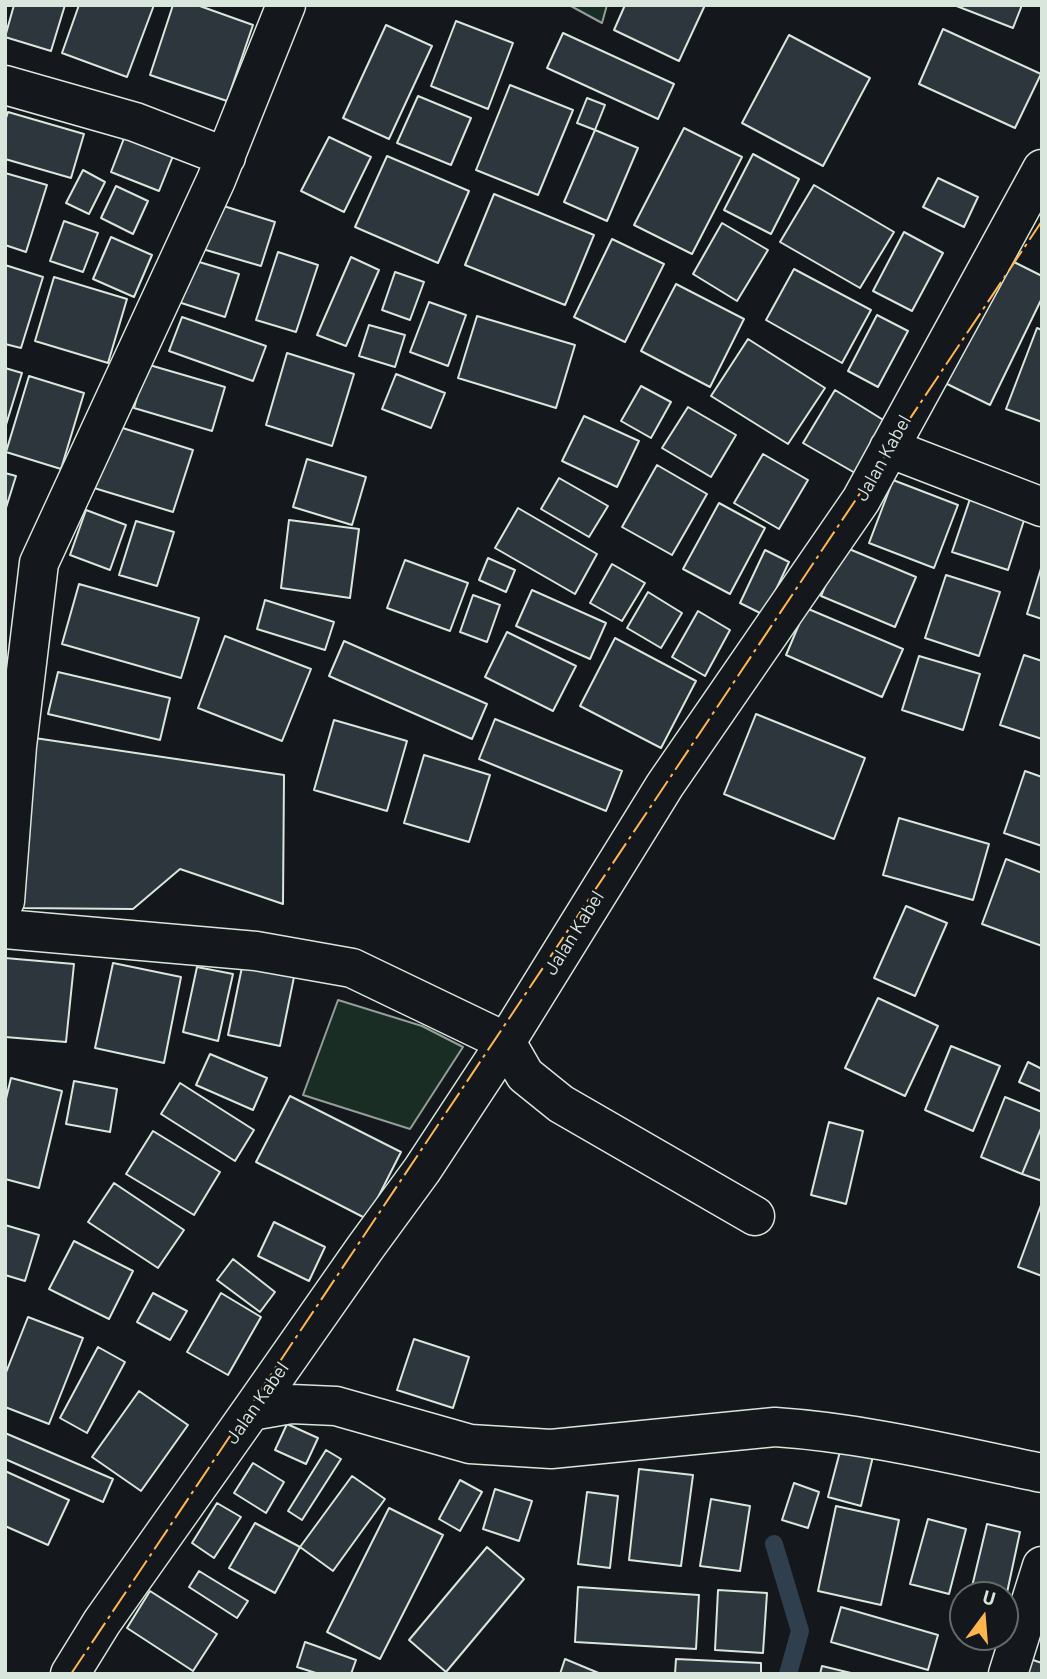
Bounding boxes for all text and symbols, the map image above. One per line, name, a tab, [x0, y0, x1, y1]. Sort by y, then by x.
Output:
street label: Jalan Kabel	[850, 411, 916, 505]
street label: Jalan Kabel	[539, 887, 609, 979]
street label: Jalan Kabel	[220, 1358, 294, 1448]
north arrow	[949, 1581, 1019, 1651]
text: U	[980, 1585, 998, 1610]

